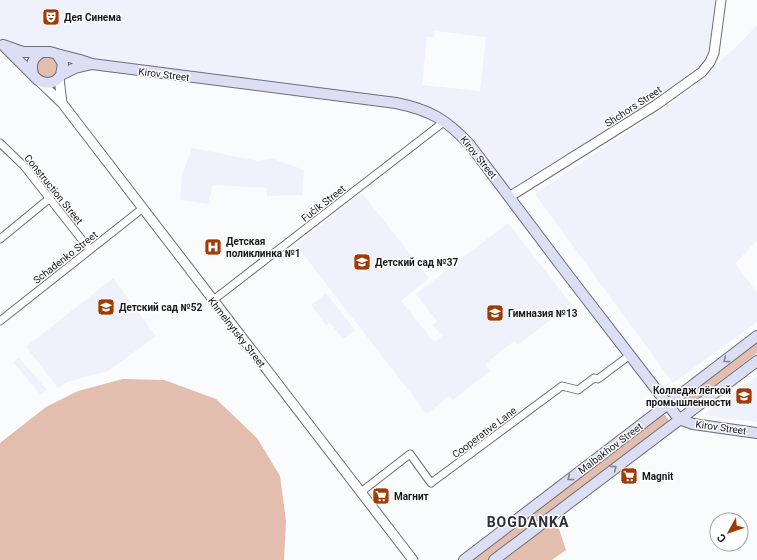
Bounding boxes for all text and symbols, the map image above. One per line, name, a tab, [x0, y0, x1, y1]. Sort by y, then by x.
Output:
theatre icon: Дея Синема	[41, 7, 61, 27]
place label: Дея Синема	[64, 12, 122, 23]
street label: Kirov Street	[138, 66, 190, 83]
street label: Shchors Street	[603, 84, 664, 129]
street label: Kirov Street	[458, 134, 499, 181]
street label: Construction Street	[22, 152, 85, 226]
street label: Fučík Street	[299, 183, 347, 224]
street label: Schadenko Street	[31, 229, 100, 286]
place label: Детская поликлинка №1	[226, 236, 301, 259]
hospital icon: Детская поликлинка №1	[203, 237, 223, 257]
school or university icon: Детский сад №37	[352, 252, 372, 272]
place label: Детский сад №37	[375, 257, 458, 268]
street label: Khmelnytsky Street	[206, 295, 267, 369]
school or university icon: Детский сад №52	[96, 297, 116, 317]
place label: Детский сад №52	[119, 302, 202, 313]
school or university icon: Гимназия №13	[485, 303, 505, 323]
place label: Гимназия №13	[508, 308, 578, 319]
one-way arrow	[723, 355, 730, 362]
place label: Колледж лёгкой промышленности	[646, 385, 731, 408]
school or university icon: Колледж лёгкой промышленности	[734, 386, 754, 406]
street label: Cooperative Lane	[450, 405, 519, 460]
street label: Kirov Street	[695, 418, 747, 437]
street label: Malbakhov Street	[576, 421, 645, 476]
one-way arrow	[610, 466, 617, 473]
supermarket icon: Magnit	[619, 466, 639, 486]
place label: Magnit	[642, 471, 674, 482]
one-way arrow	[567, 473, 574, 480]
supermarket icon: Магнит	[371, 486, 391, 506]
place label: Магнит	[394, 491, 429, 502]
north arrow	[709, 512, 749, 552]
district label: BOGDANKA	[487, 514, 569, 530]
text: С	[714, 531, 729, 545]

